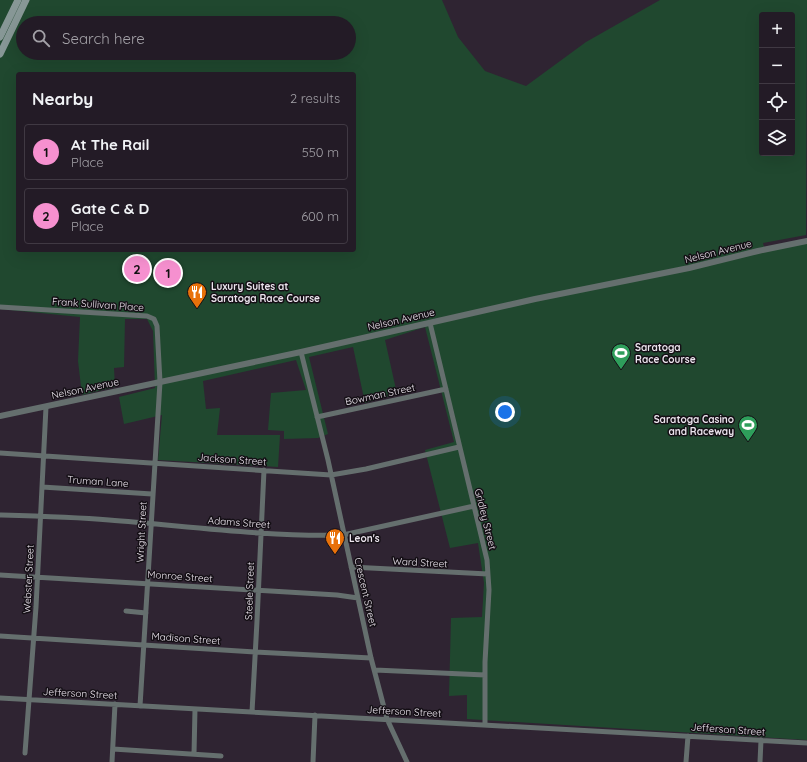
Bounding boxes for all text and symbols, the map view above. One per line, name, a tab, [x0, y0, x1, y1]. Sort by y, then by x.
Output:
map controls	[759, 12, 795, 156]
button: +	[759, 12, 795, 48]
search box	[16, 16, 356, 60]
icon: search	[30, 27, 52, 49]
text: Search here	[62, 29, 145, 48]
button: −	[759, 48, 795, 84]
button: locate	[759, 84, 795, 120]
text: Nearby	[32, 88, 93, 109]
text: 2 results	[290, 90, 340, 106]
button: layers	[759, 120, 795, 156]
text: At The Rail	[71, 135, 149, 154]
text: 1	[43, 144, 49, 160]
text: 550 m	[302, 144, 339, 160]
text: Place	[71, 154, 104, 170]
text: Gate C & D	[71, 199, 149, 218]
text: 2	[42, 208, 50, 224]
text: 600 m	[301, 208, 339, 224]
text: Place	[71, 218, 104, 234]
street label: Nelson Avenue	[683, 237, 753, 266]
pin: 2	[124, 254, 150, 284]
pin: 1	[155, 258, 181, 288]
place label: Luxury Suites at Saratoga Race Course	[211, 280, 320, 305]
restaurant icon: Luxury Suites at Saratoga Race Course	[186, 281, 208, 309]
street label: Frank Sullivan Place	[51, 295, 145, 314]
street label: Nelson Avenue	[366, 305, 436, 334]
place label: Saratoga Race Course	[635, 341, 696, 366]
sports icon: Saratoga Race Course	[610, 342, 632, 370]
street label: Nelson Avenue	[50, 375, 120, 402]
street label: Bowman Street	[344, 381, 417, 408]
your location	[495, 402, 515, 422]
place label: Saratoga Casino and Raceway	[654, 413, 734, 438]
sports icon: Saratoga Casino and Raceway	[737, 414, 759, 442]
street label: Jackson Street	[197, 451, 267, 468]
street label: Truman Lane	[67, 473, 129, 490]
street label: Gridley Street	[472, 487, 500, 552]
street label: Wright Street	[133, 501, 150, 563]
street label: Adams Street	[207, 514, 271, 531]
restaurant icon: Leon's	[324, 527, 346, 555]
place label: Leon's	[349, 532, 380, 545]
street label: Webster Street	[20, 544, 37, 614]
street label: Ward Street	[392, 555, 449, 570]
street label: Crescent Street	[351, 556, 380, 629]
street label: Steele Street	[242, 561, 257, 620]
street label: Monroe Street	[147, 568, 214, 585]
street label: Madison Street	[151, 630, 221, 647]
street label: Jefferson Street	[42, 685, 118, 702]
street label: Jefferson Street	[366, 703, 442, 720]
street label: Jefferson Street	[690, 720, 766, 739]

